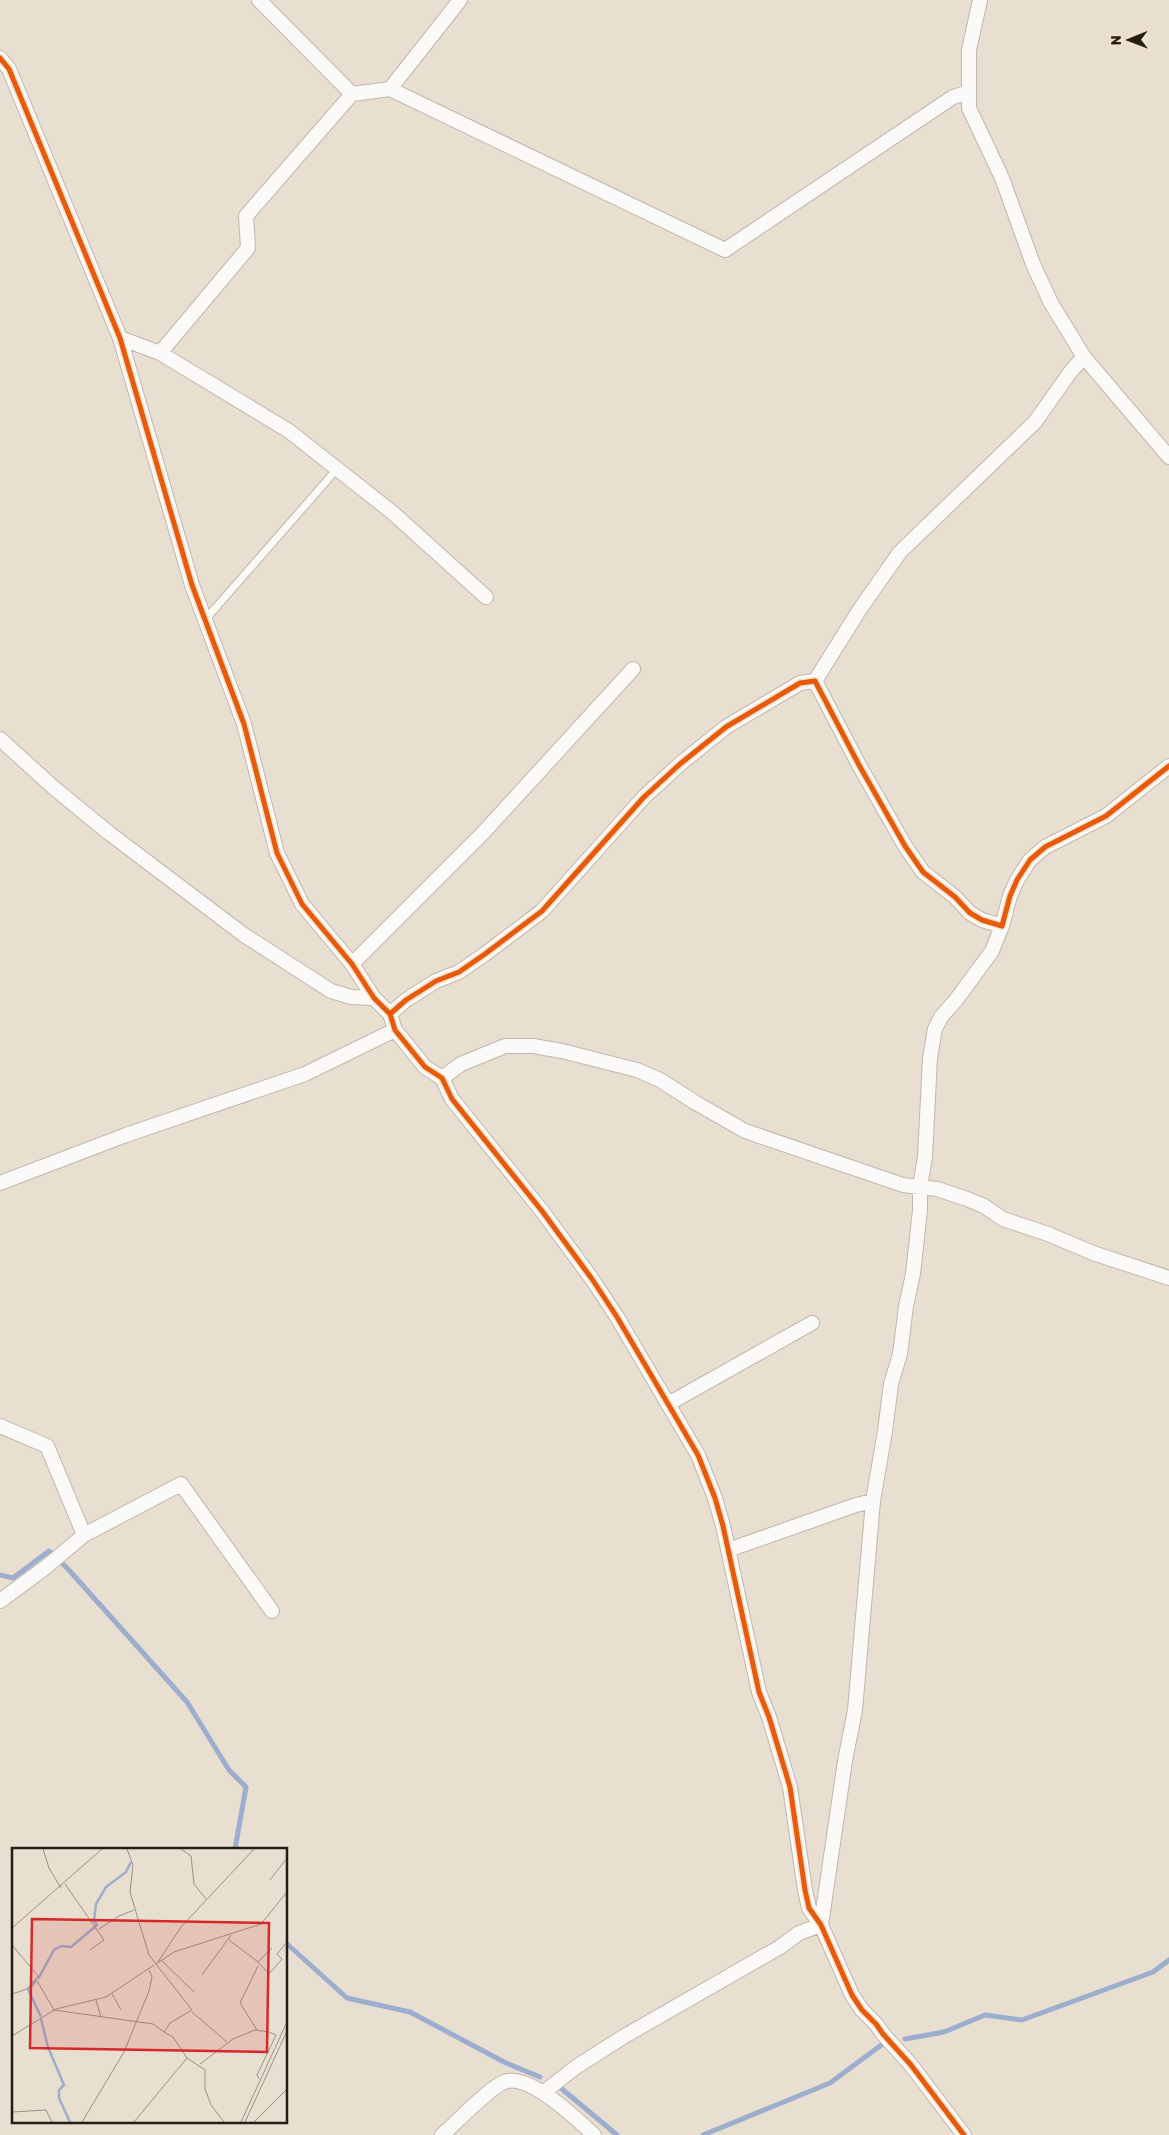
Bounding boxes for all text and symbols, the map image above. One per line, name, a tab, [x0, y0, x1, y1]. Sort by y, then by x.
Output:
north arrow	[1104, 15, 1154, 65]
text: N	[1108, 35, 1125, 45]
inset map	[12, 1848, 288, 2122]

